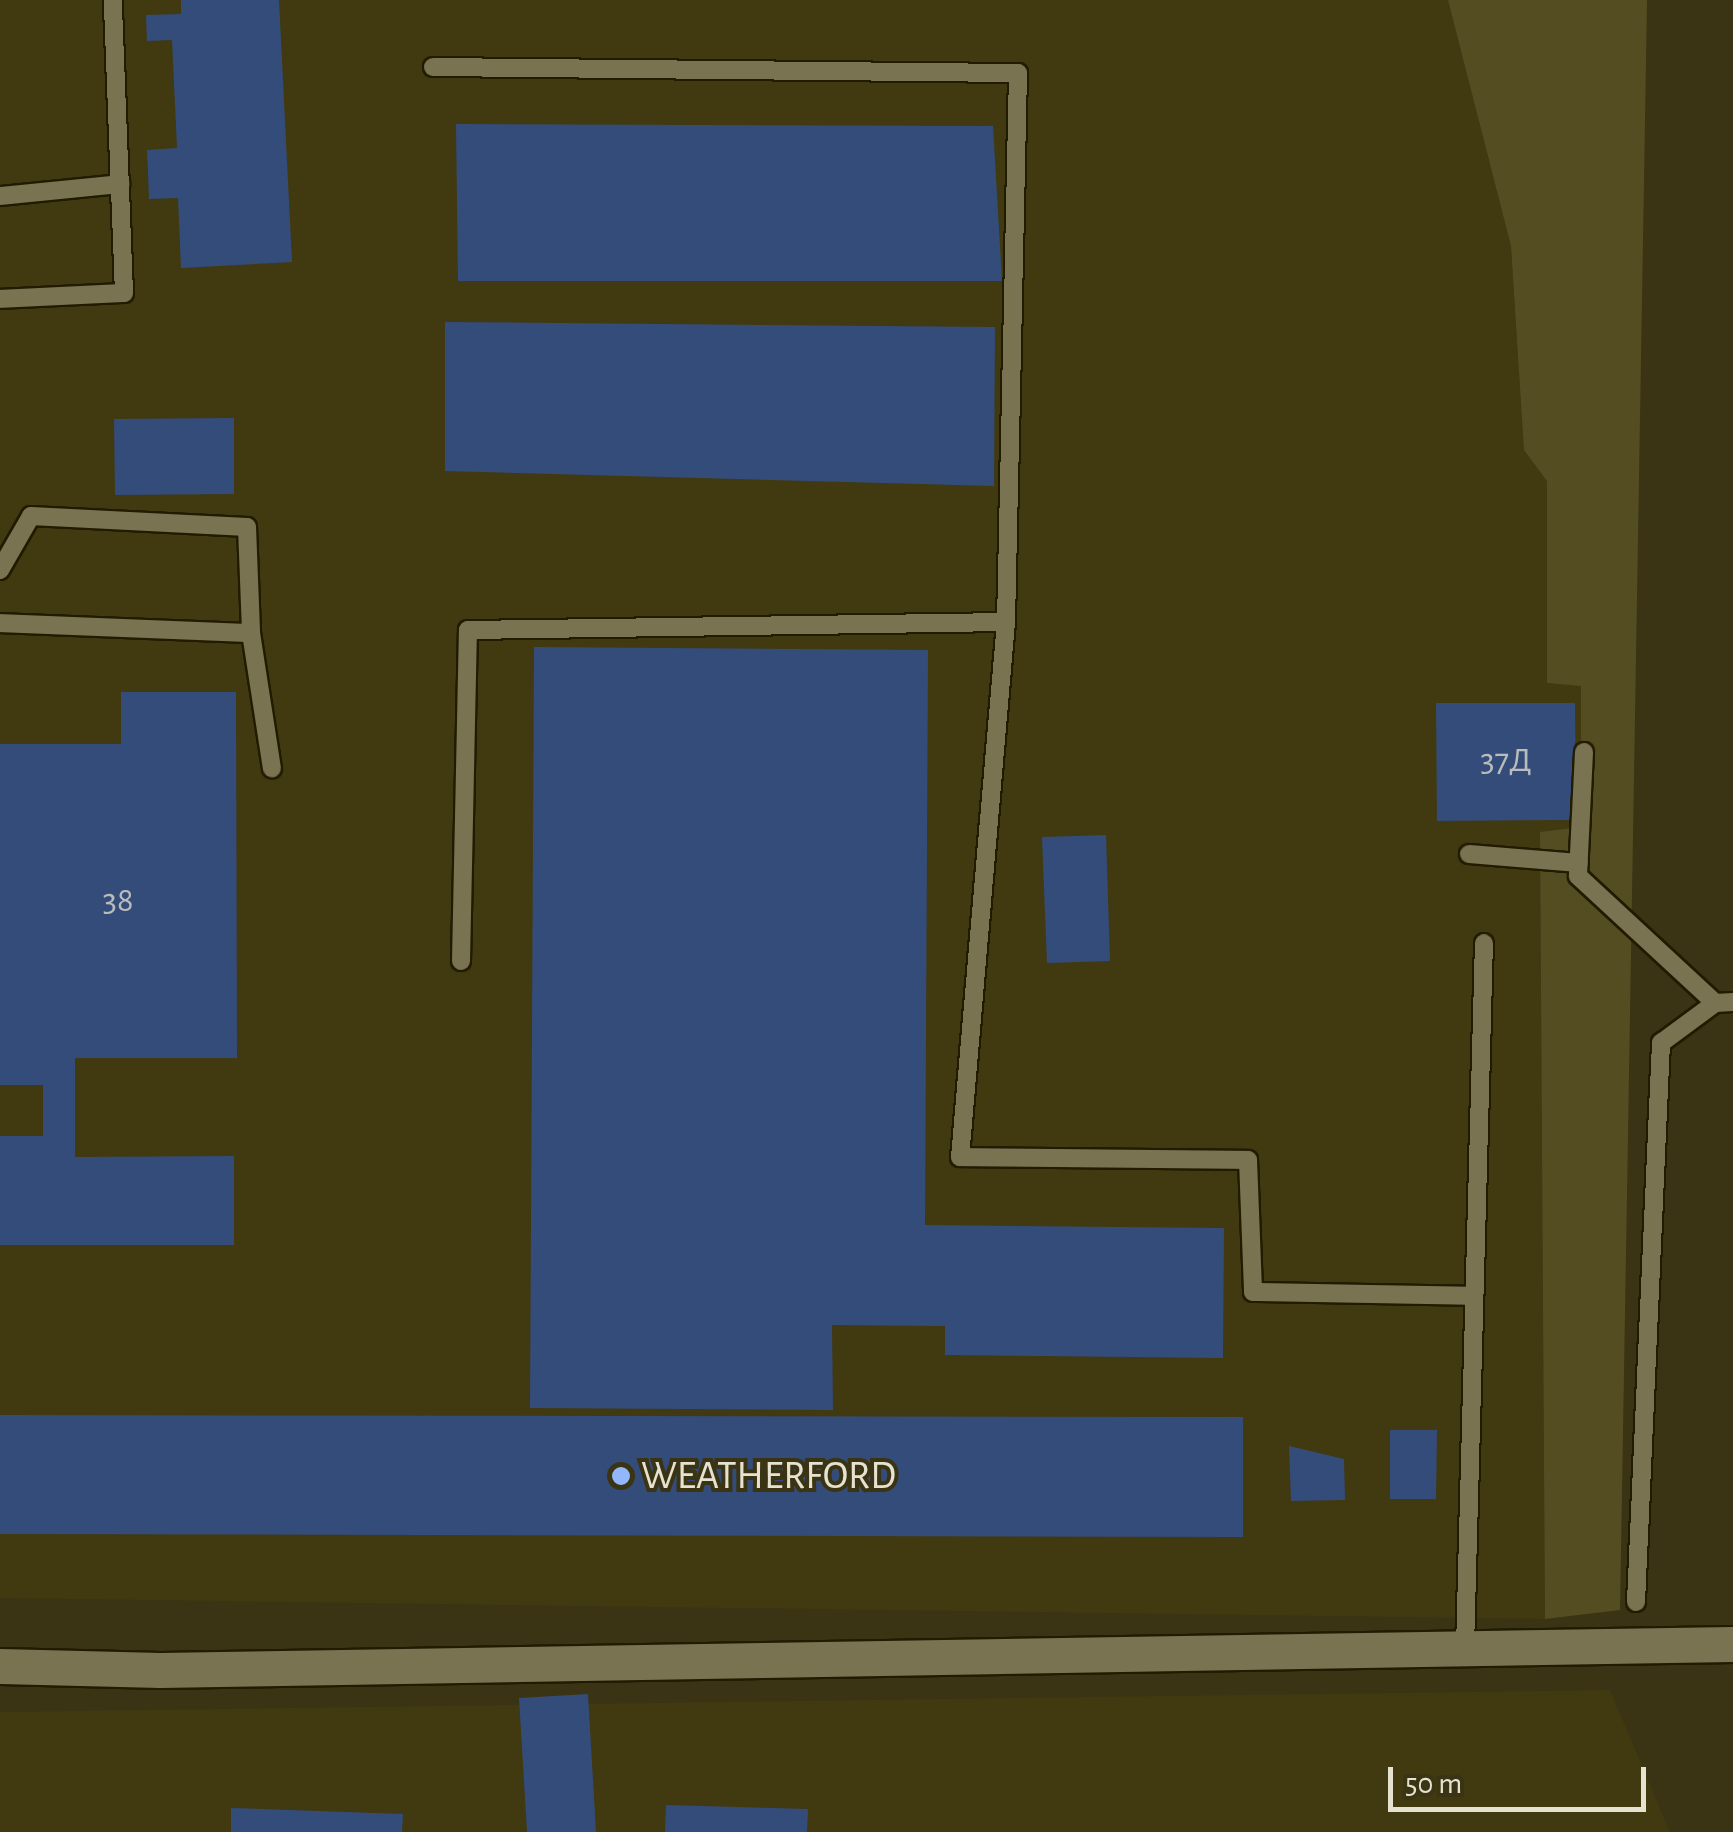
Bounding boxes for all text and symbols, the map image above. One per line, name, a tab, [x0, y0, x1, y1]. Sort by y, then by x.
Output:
house number: 37Д	[1480, 740, 1532, 782]
house number: 38	[102, 880, 134, 922]
place label: WEATHERFORD	[641, 1452, 896, 1500]
marker: WEATHERFORD	[610, 1465, 632, 1487]
scale bar	[1393, 1747, 1650, 1809]
text: 50 m	[1405, 1769, 1462, 1799]

